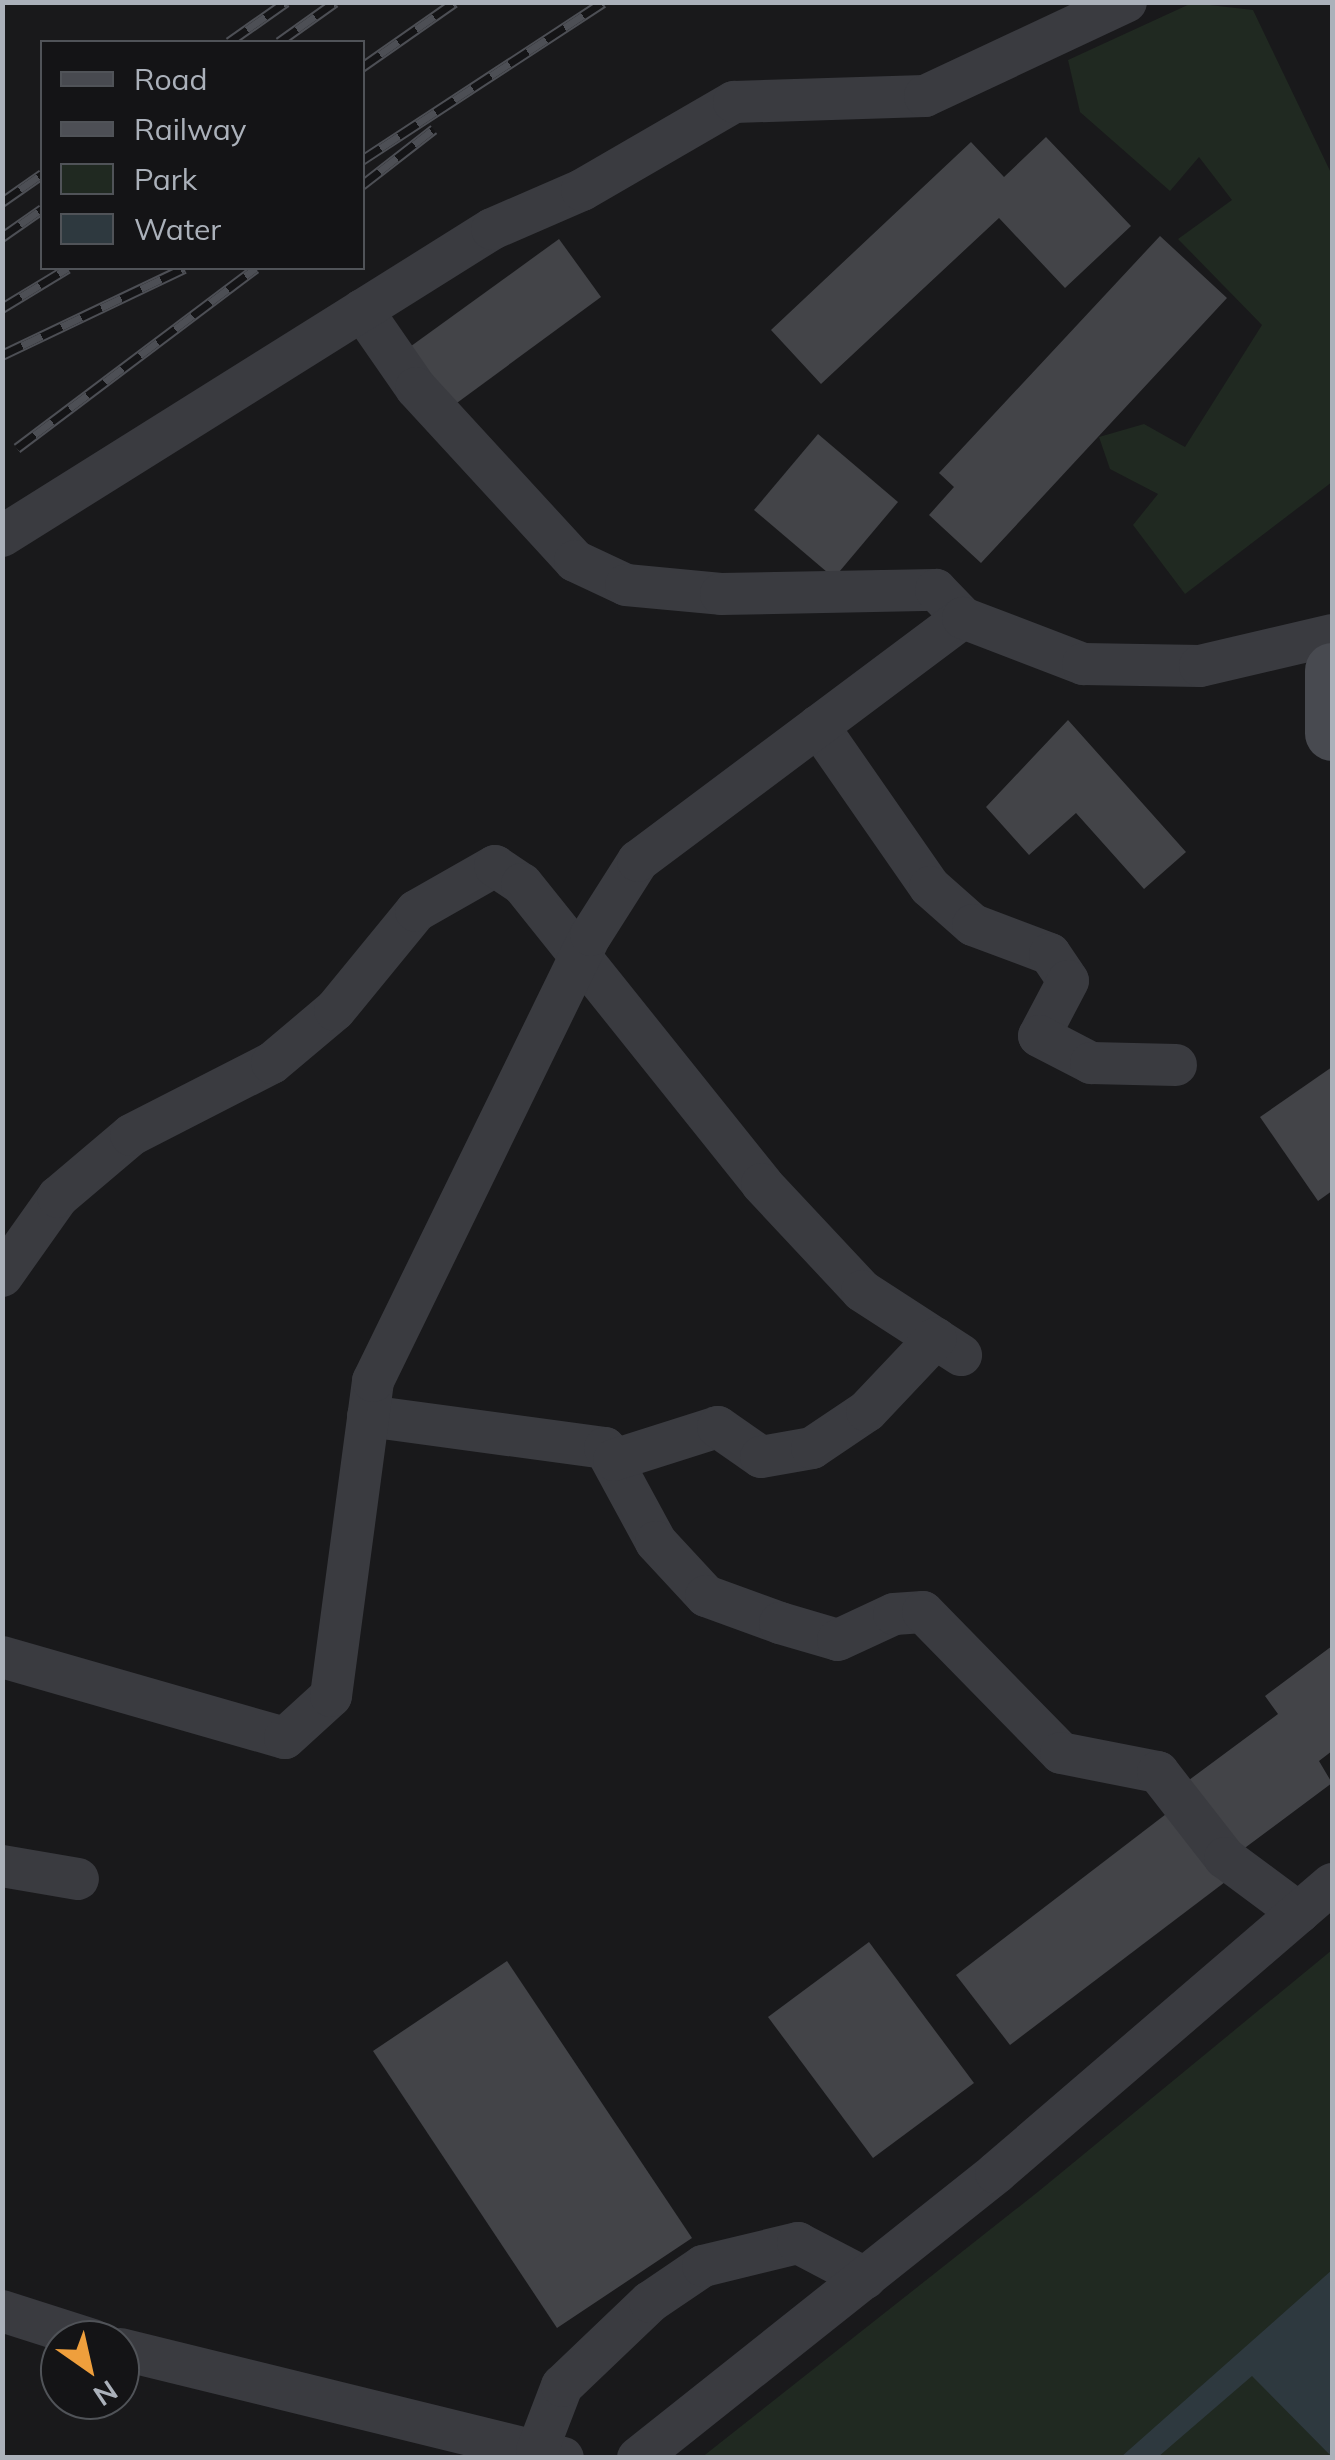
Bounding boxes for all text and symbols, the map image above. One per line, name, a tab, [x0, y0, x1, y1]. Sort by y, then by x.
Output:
legend	[40, 40, 365, 270]
text: Road	[134, 60, 208, 98]
text: Railway	[134, 110, 247, 148]
text: Park	[134, 160, 197, 198]
text: Water	[134, 210, 221, 248]
north arrow	[40, 2320, 140, 2420]
text: N	[87, 2373, 124, 2414]

